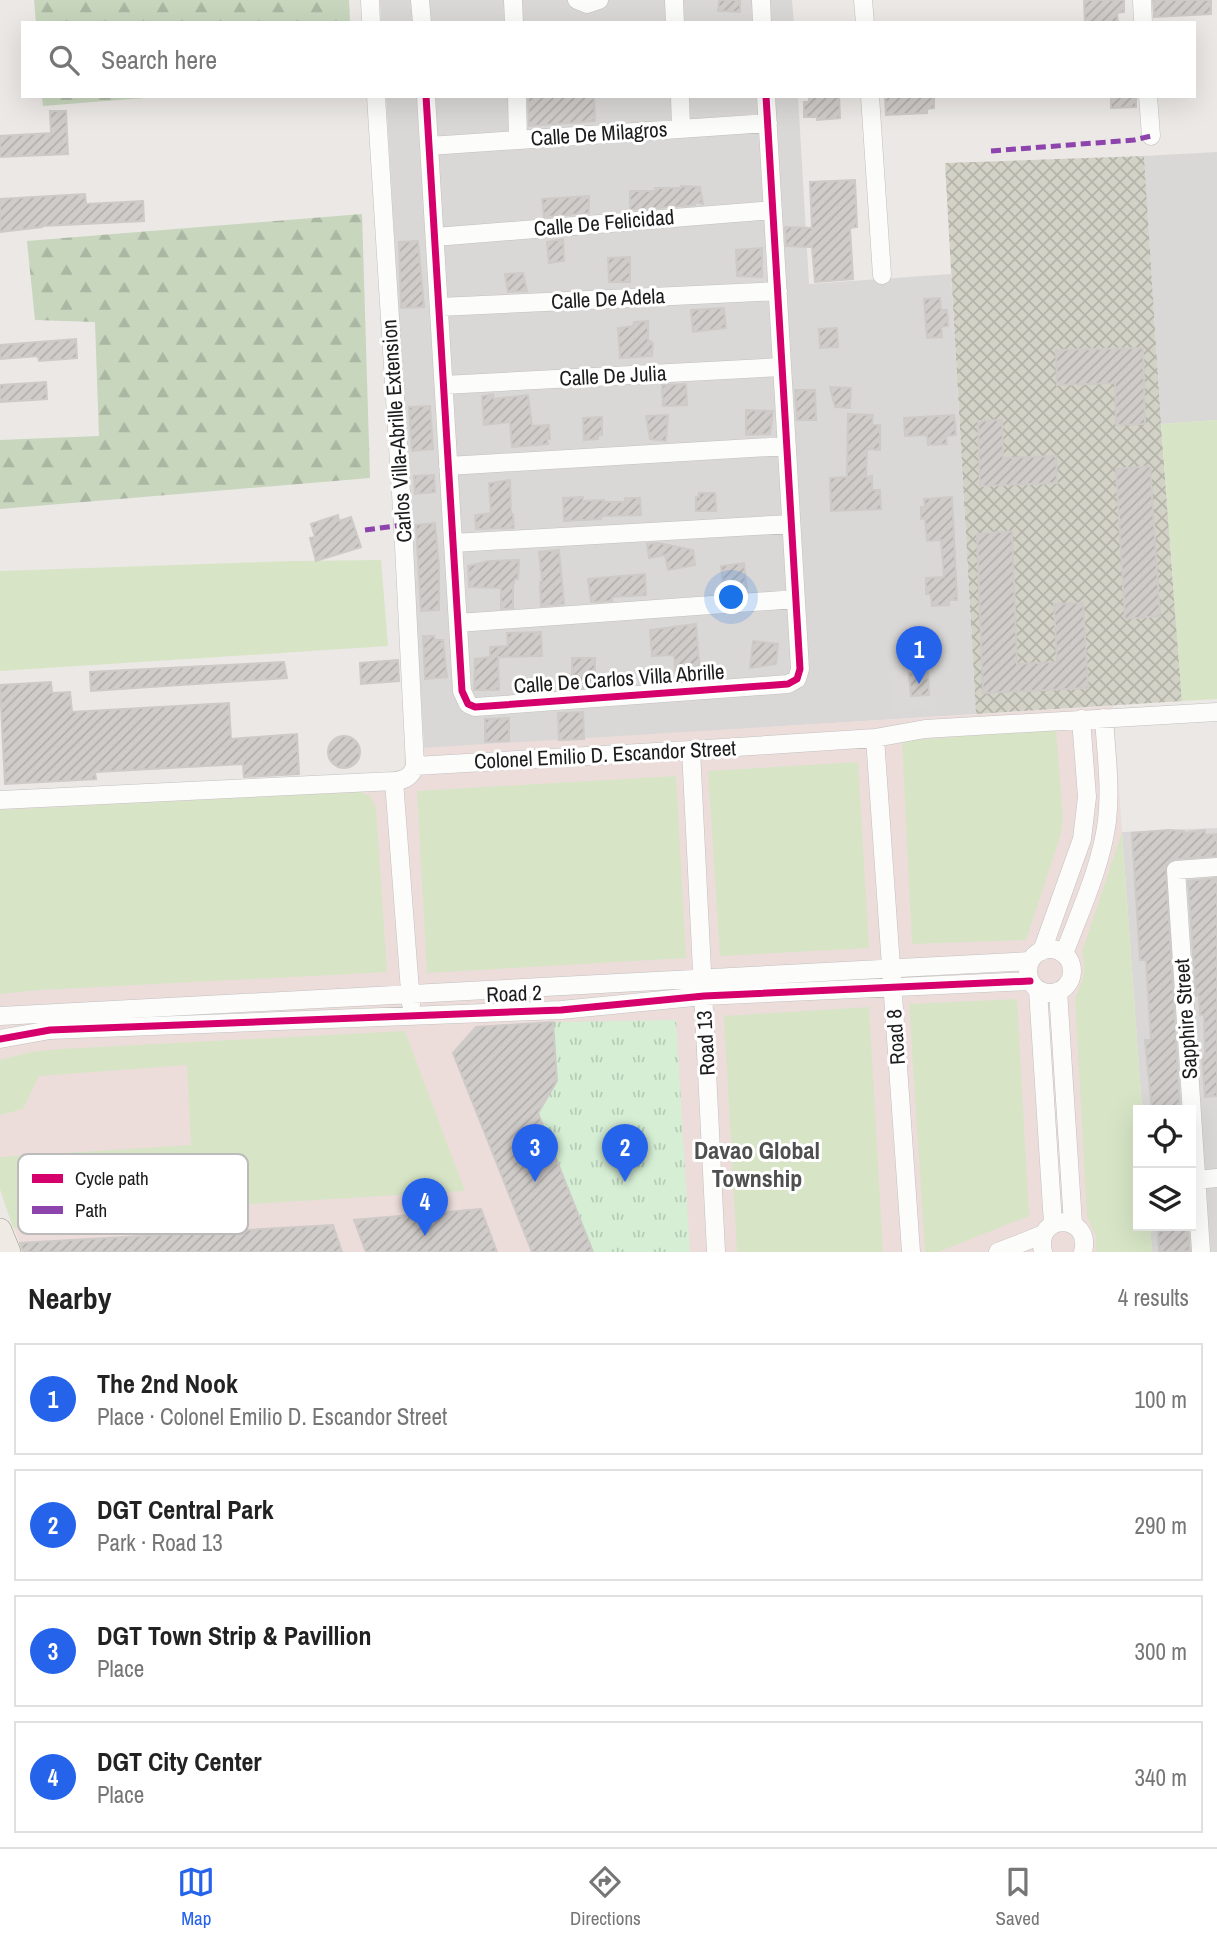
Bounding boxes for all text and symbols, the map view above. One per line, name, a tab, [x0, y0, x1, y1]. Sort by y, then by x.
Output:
search box	[21, 21, 1196, 98]
icon: search	[45, 41, 83, 79]
text: Search here	[101, 42, 217, 77]
street label: Calle De Milagros	[530, 114, 668, 153]
street label: Calle De Felicidad	[533, 202, 675, 243]
street label: Calle De Adela	[550, 281, 666, 316]
street label: Carlos Villa-Abrille Extension	[374, 318, 419, 544]
street label: Calle De Julia	[559, 358, 668, 393]
your location	[714, 580, 748, 614]
pin: 1	[896, 626, 942, 684]
street label: Calle De Carlos Villa Abrille	[513, 657, 725, 700]
street label: Colonel Emilio D. Escandor Street	[473, 733, 737, 776]
street label: Sapphire Street	[1167, 958, 1204, 1080]
street label: Road 2	[486, 978, 542, 1009]
street label: Road 8	[879, 1008, 912, 1066]
street label: Road 13	[689, 1010, 722, 1076]
map controls	[1133, 1105, 1196, 1231]
button: locate	[1133, 1105, 1196, 1168]
pin: 3	[512, 1124, 558, 1182]
pin: 2	[602, 1124, 648, 1182]
district label: Davao Global Township	[694, 1134, 820, 1194]
legend	[18, 1154, 248, 1234]
text: Cycle path	[75, 1165, 149, 1191]
button: layers	[1133, 1168, 1196, 1231]
pin: 4	[402, 1178, 448, 1236]
text: Path	[75, 1197, 107, 1223]
text: Nearby	[28, 1278, 111, 1318]
text: 4 results	[1118, 1282, 1189, 1313]
text: The 2nd Nook	[97, 1366, 238, 1401]
text: 1	[48, 1384, 58, 1415]
text: 100 m	[1135, 1384, 1187, 1415]
text: Place · Colonel Emilio D. Escandor Street	[97, 1401, 447, 1432]
text: DGT Central Park	[97, 1492, 274, 1527]
text: 2	[48, 1510, 58, 1541]
text: 290 m	[1135, 1510, 1187, 1541]
text: Park · Road 13	[97, 1527, 223, 1558]
text: DGT Town Strip & Pavillion	[97, 1618, 371, 1653]
text: 3	[48, 1636, 58, 1667]
text: 300 m	[1135, 1636, 1187, 1667]
text: Place	[97, 1653, 144, 1684]
text: DGT City Center	[97, 1744, 262, 1779]
text: 4	[48, 1762, 58, 1793]
text: 340 m	[1135, 1762, 1187, 1793]
text: Place	[97, 1779, 144, 1810]
tab: Map	[177, 1863, 215, 1931]
tab: Directions	[570, 1863, 641, 1931]
tab: Saved	[996, 1863, 1040, 1931]

